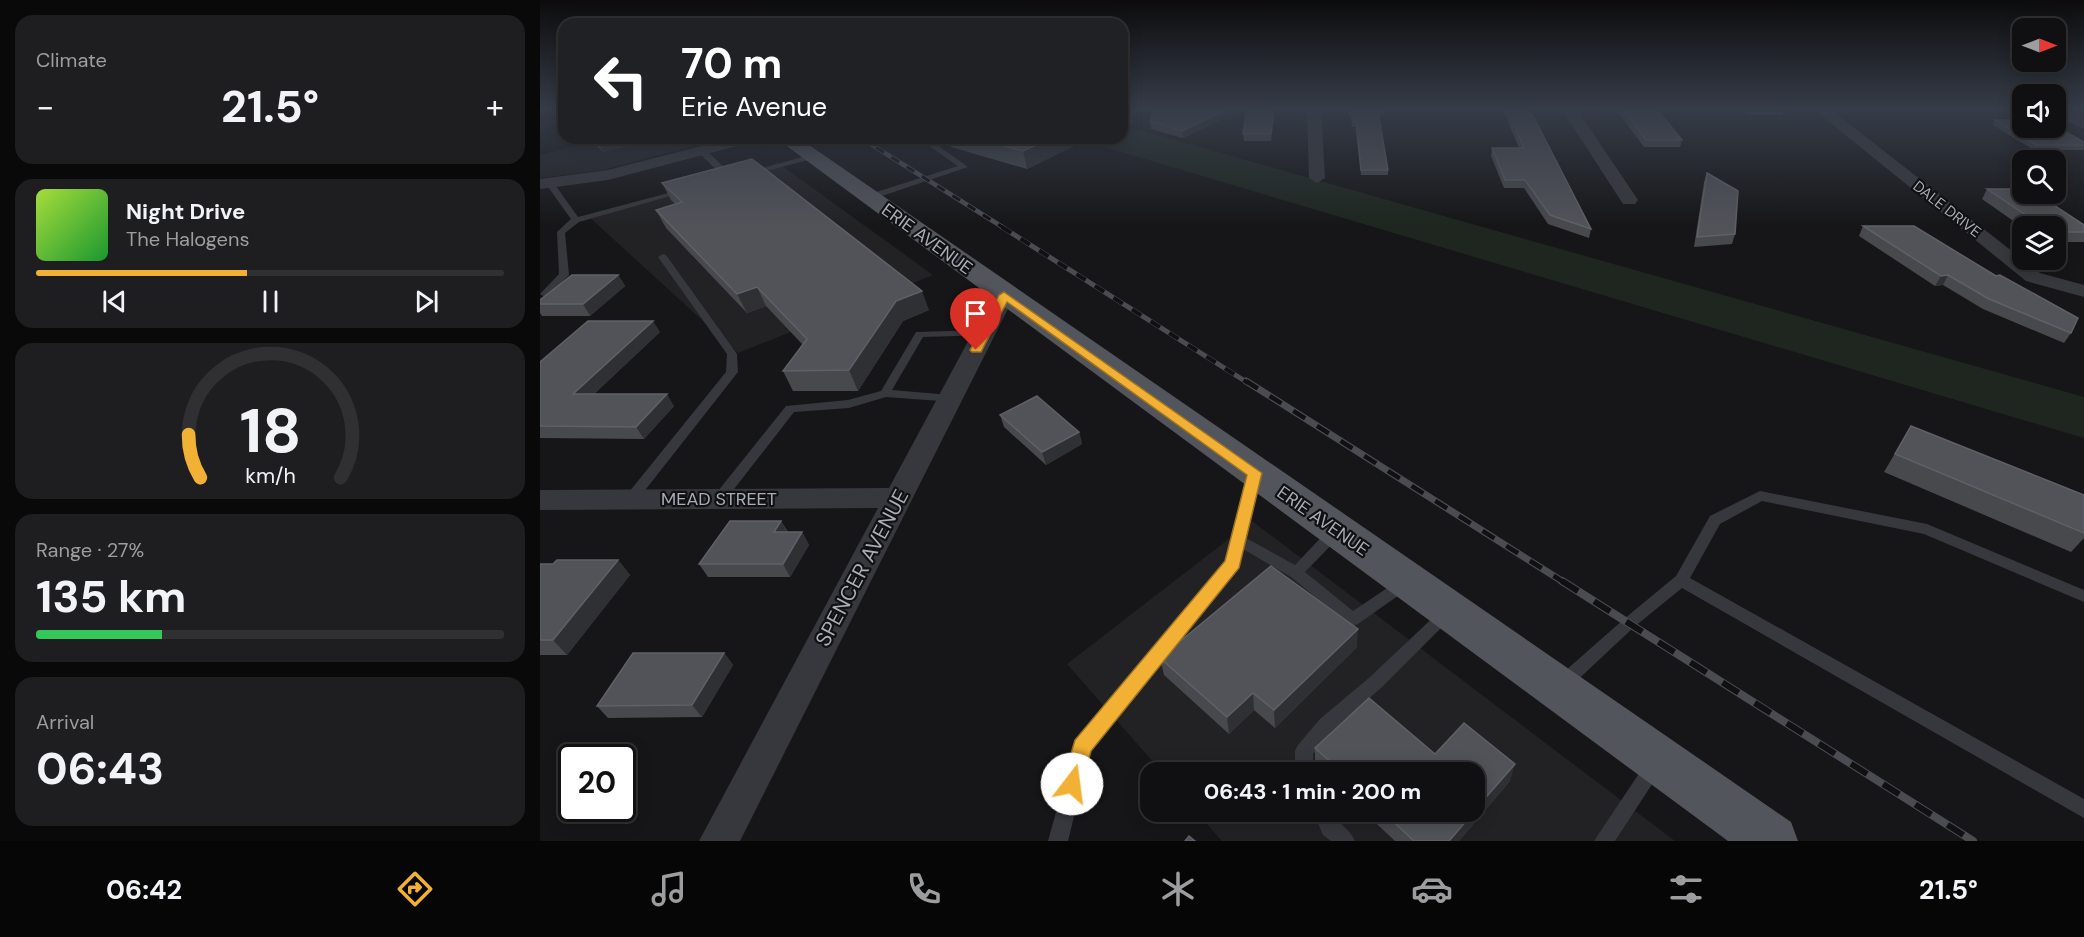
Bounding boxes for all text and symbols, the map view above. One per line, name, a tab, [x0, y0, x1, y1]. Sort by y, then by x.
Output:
north arrow	[2012, 18, 2066, 72]
map controls	[2012, 18, 2066, 270]
text: 70 m	[681, 36, 782, 91]
icon: left	[582, 42, 660, 120]
text: Climate	[36, 47, 107, 73]
text: 21.5°	[221, 77, 319, 136]
button: sound	[2012, 84, 2066, 138]
text: −	[36, 85, 54, 128]
text: +	[486, 85, 504, 128]
text: Erie Avenue	[681, 89, 827, 124]
button: search	[2012, 150, 2066, 204]
street label: DALE DRIVE	[1909, 176, 1985, 242]
text: Night Drive	[126, 197, 245, 226]
street label: ERIE AVENUE	[877, 198, 977, 280]
button: layers	[2012, 216, 2066, 270]
text: The Halogens	[126, 226, 249, 252]
icon: previous	[98, 285, 131, 318]
icon: pause	[254, 285, 287, 318]
icon: next	[410, 285, 443, 318]
pin	[950, 288, 1001, 350]
icon: arrive	[959, 297, 992, 330]
text: 18	[239, 390, 301, 471]
text: km/h	[245, 462, 295, 490]
street label: ERIE AVENUE	[1272, 481, 1374, 561]
street label: SPENCER AVENUE	[809, 485, 915, 651]
street label: MEAD STREET	[661, 487, 777, 511]
text: Range · 27%	[36, 537, 144, 563]
text: 135 km	[36, 567, 186, 626]
text: Arrival	[36, 709, 94, 735]
text: 06:43	[36, 739, 164, 798]
speed limit sign: 20	[558, 744, 636, 822]
position arrow	[1040, 752, 1104, 816]
text: 06:43 · 1 min · 200 m	[1204, 777, 1421, 806]
icon: directions	[394, 868, 436, 910]
icon: music	[648, 868, 690, 910]
icon: phone	[903, 868, 945, 910]
icon: climate	[1157, 868, 1199, 910]
icon: car	[1411, 868, 1453, 910]
icon: filters	[1665, 868, 1707, 910]
text: 06:42	[106, 872, 182, 907]
text: 21.5°	[1919, 872, 1978, 907]

